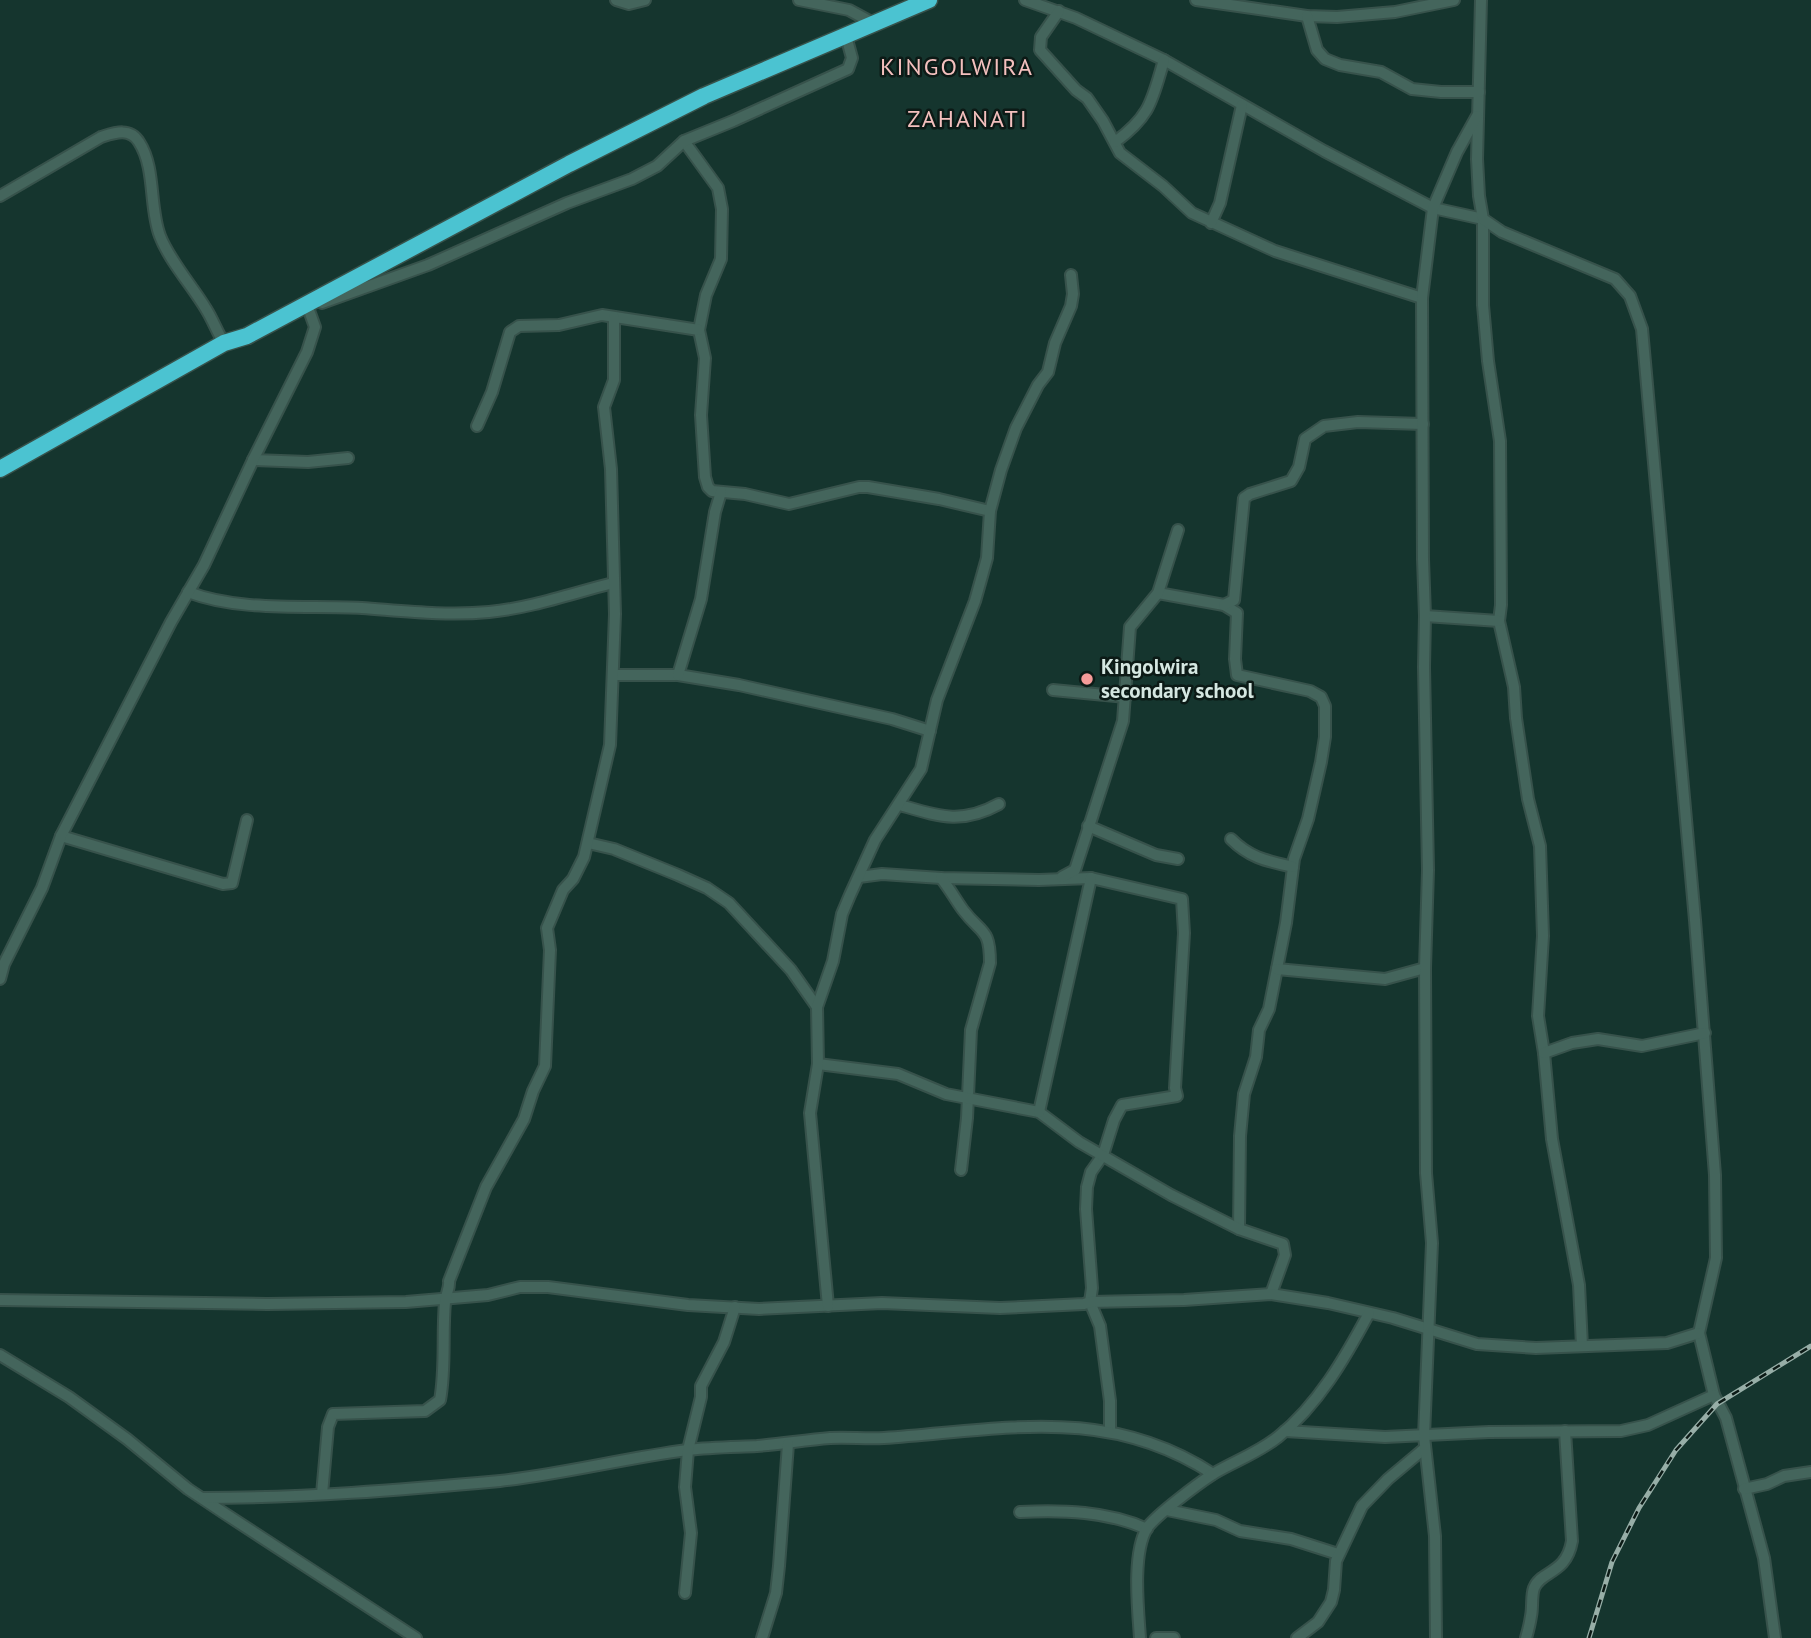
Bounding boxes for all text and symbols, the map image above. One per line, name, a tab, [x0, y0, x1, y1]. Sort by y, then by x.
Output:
district label: KINGOLWIRA	[880, 51, 1034, 82]
district label: ZAHANATI	[907, 103, 1029, 134]
place label: Kingolwira secondary school	[1101, 653, 1255, 704]
marker: Kingolwira secondary school	[1079, 671, 1095, 687]

